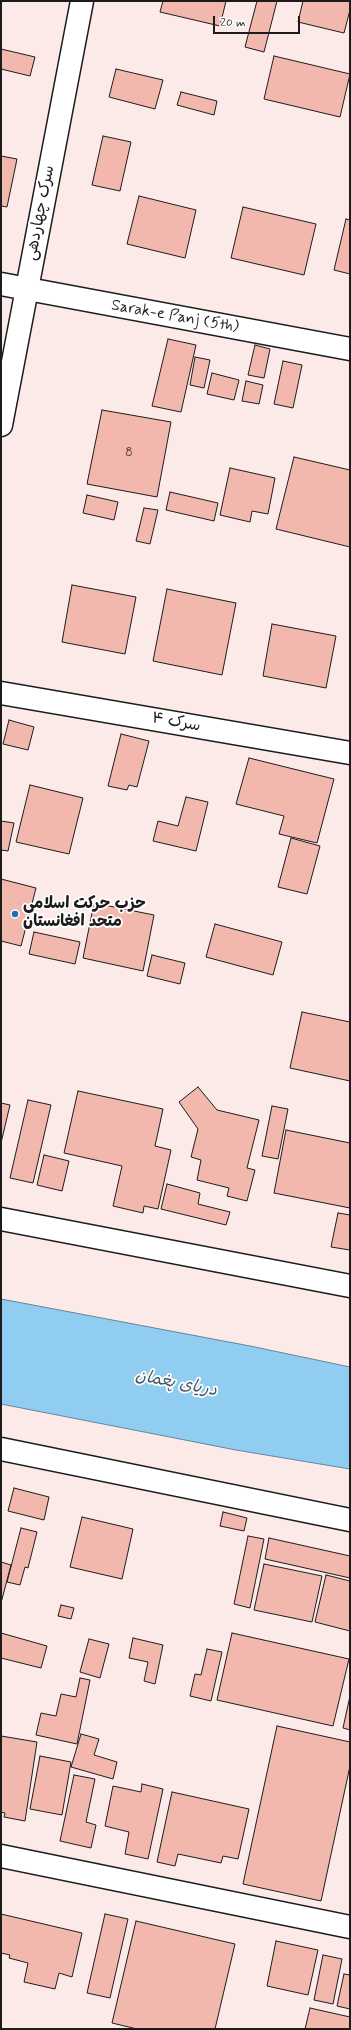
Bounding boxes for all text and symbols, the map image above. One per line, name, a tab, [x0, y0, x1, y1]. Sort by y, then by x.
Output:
scale bar	[215, 8, 302, 34]
text: 20 m	[220, 15, 246, 31]
street label: سرک چهاردهی	[22, 164, 60, 262]
street label: Sarak-e Panj (5th)	[110, 296, 240, 338]
house number: 8	[125, 445, 133, 461]
street label: سرک ۴	[150, 709, 202, 737]
place label: حزب حرکت اسلامی متحد افغانستان	[23, 895, 146, 933]
marker: حزب حرکت اسلامی متحد افغانستان	[10, 909, 20, 919]
water label: دریای پغمان	[133, 1366, 219, 1402]

